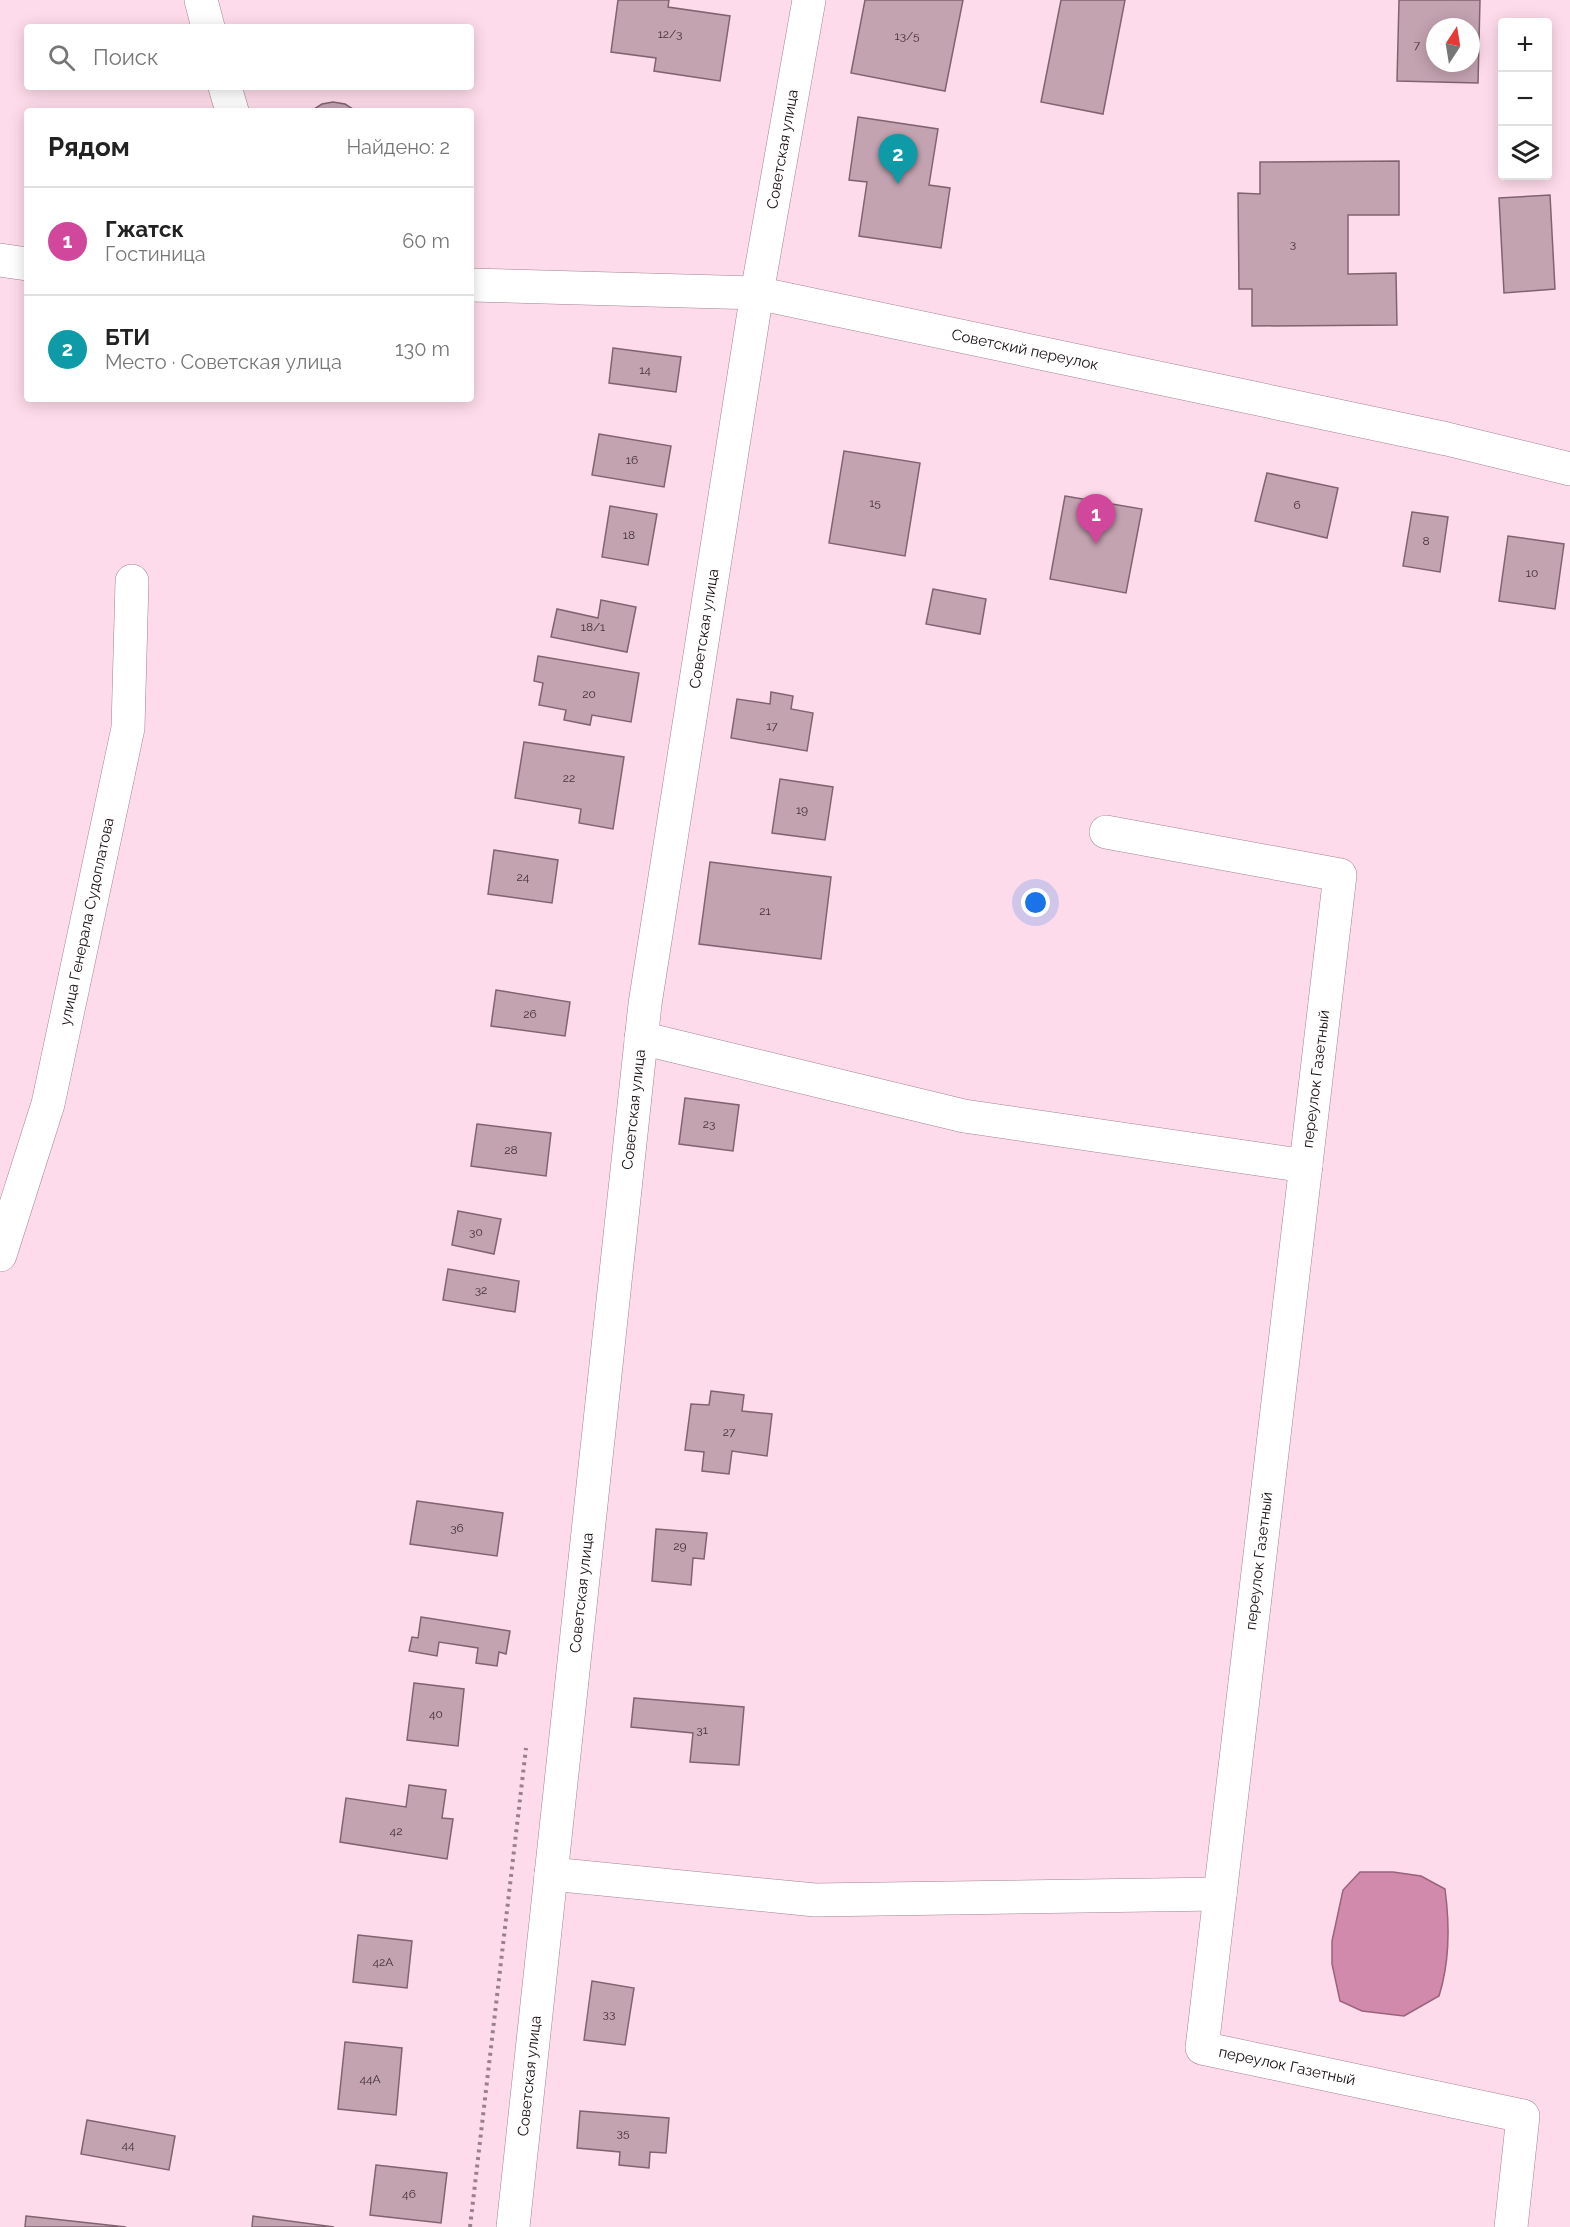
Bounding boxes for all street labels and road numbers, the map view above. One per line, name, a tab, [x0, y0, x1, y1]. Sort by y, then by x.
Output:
street label: Советская улица	[763, 88, 802, 210]
street label: Советский переулок	[950, 325, 1100, 374]
street label: Советская улица	[686, 567, 722, 690]
street label: улица Генерала Судоплатова	[56, 816, 118, 1027]
street label: переулок Газетный	[1299, 1009, 1333, 1149]
street label: Советская улица	[618, 1048, 649, 1171]
street label: переулок Газетный	[1242, 1491, 1276, 1631]
street label: Советская улица	[566, 1531, 597, 1654]
street label: Советская улица	[514, 2015, 545, 2137]
street label: переулок Газетный	[1217, 2043, 1357, 2089]

